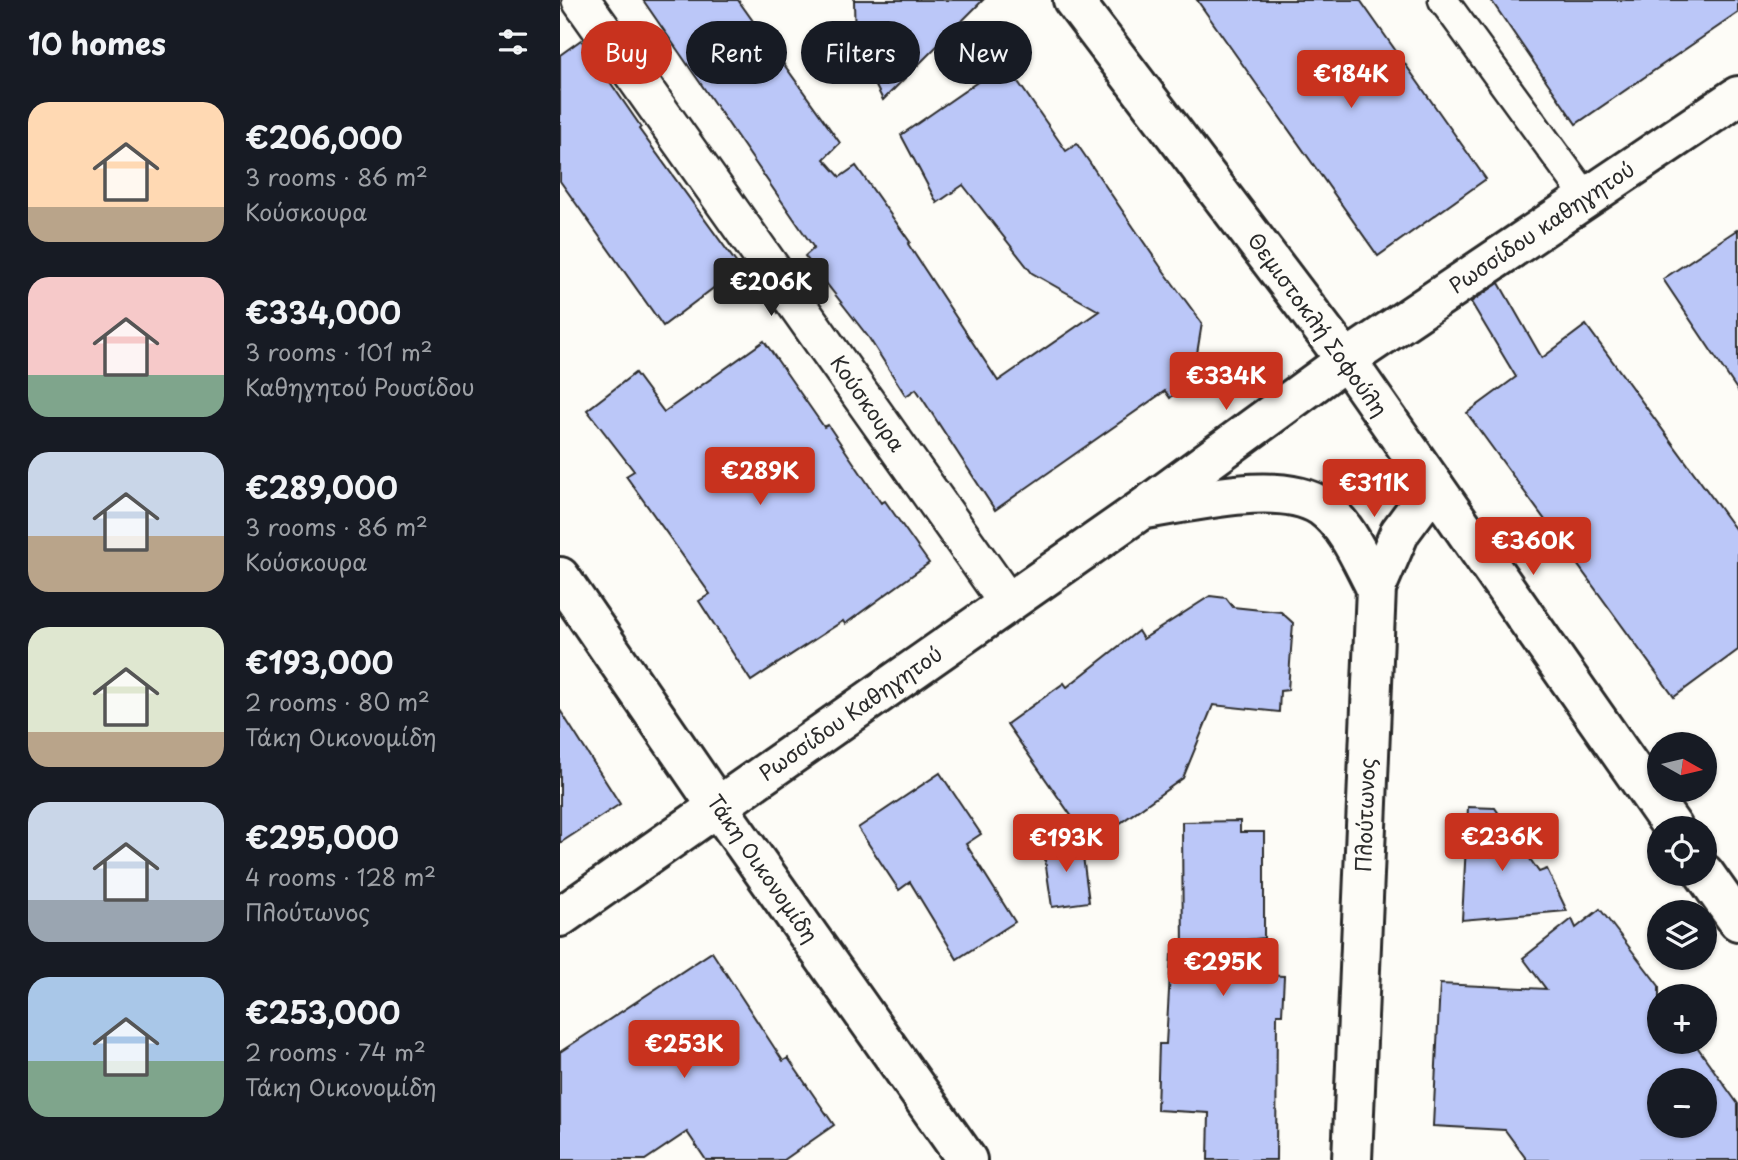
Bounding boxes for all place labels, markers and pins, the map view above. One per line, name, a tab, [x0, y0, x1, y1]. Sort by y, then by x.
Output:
pin: €184K	[1302, 50, 1400, 110]
pin: €206K	[722, 258, 820, 318]
pin: €334K	[1177, 352, 1275, 412]
pin: €289K	[711, 448, 809, 507]
pin: €311K	[1325, 460, 1423, 519]
pin: €360K	[1484, 518, 1582, 577]
pin: €193K	[1017, 814, 1115, 874]
pin: €236K	[1453, 814, 1551, 873]
pin: €295K	[1174, 939, 1272, 998]
pin: €253K	[635, 1020, 733, 1080]

